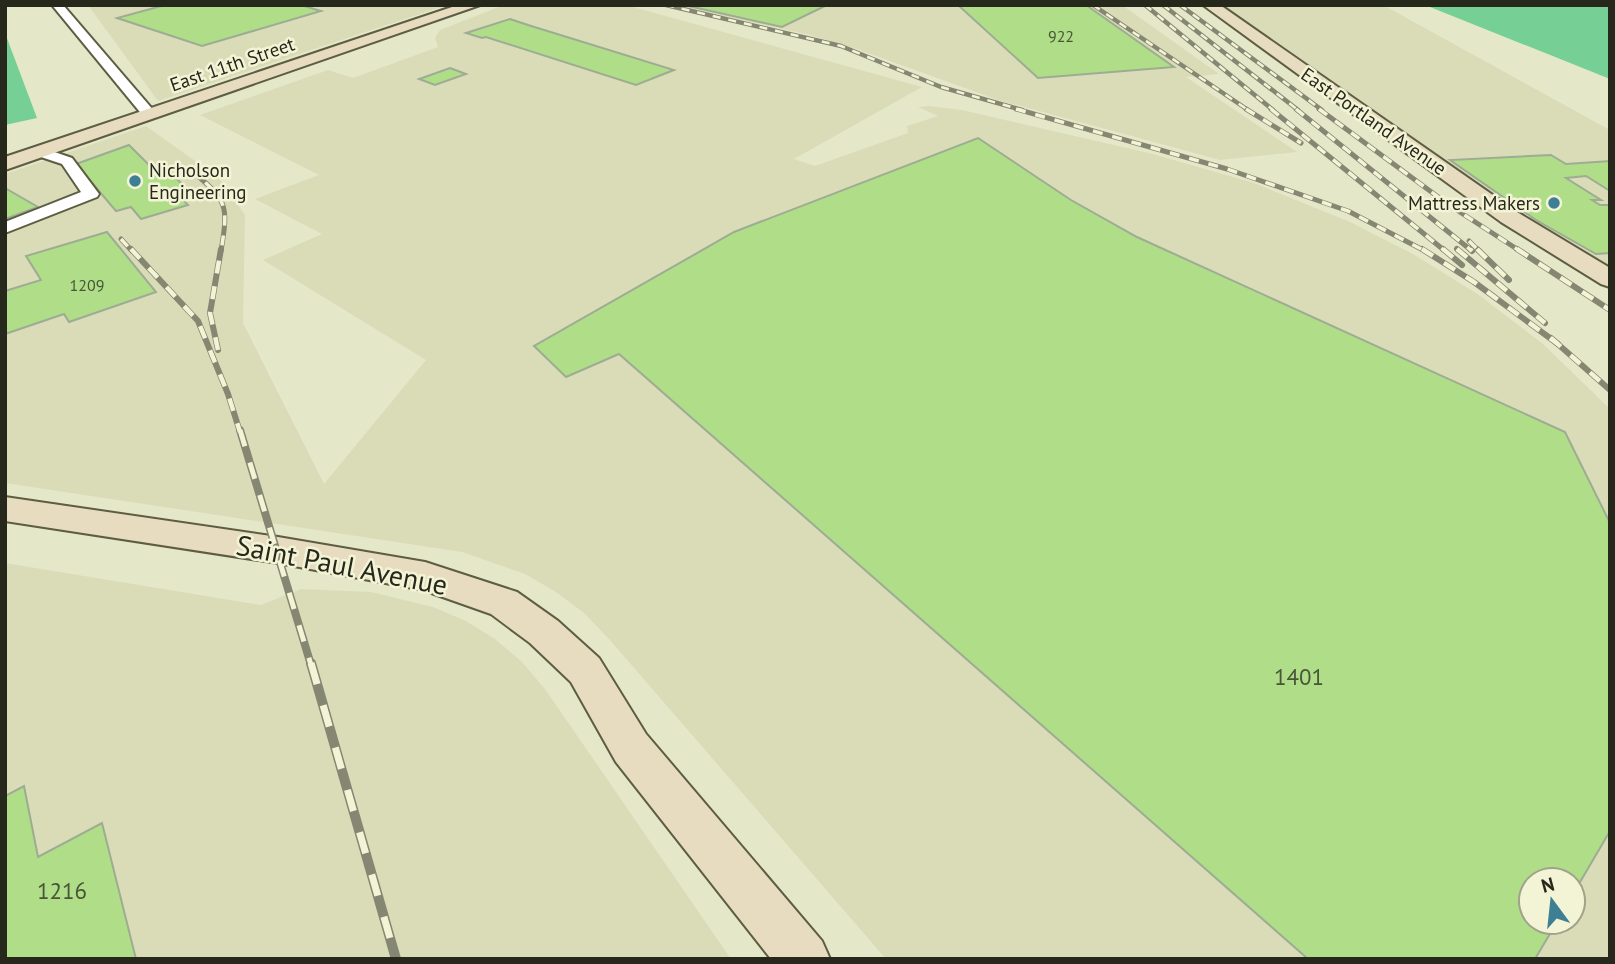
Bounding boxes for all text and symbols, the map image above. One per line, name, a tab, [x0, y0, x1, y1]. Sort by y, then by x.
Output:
house number: 922	[1048, 26, 1074, 46]
street label: East 11th Street	[167, 31, 298, 97]
street label: East Portland Avenue	[1297, 62, 1451, 180]
place label: Nicholson Engineering	[149, 158, 247, 204]
marker: Nicholson Engineering	[127, 173, 143, 189]
place label: Mattress Makers	[1408, 191, 1540, 215]
marker: Mattress Makers	[1546, 195, 1562, 211]
house number: 1209	[70, 275, 104, 295]
street label: Saint Paul Avenue	[233, 526, 451, 603]
house number: 1401	[1274, 662, 1324, 691]
north arrow	[1517, 866, 1587, 936]
text: N	[1538, 871, 1557, 898]
house number: 1216	[37, 876, 87, 905]

